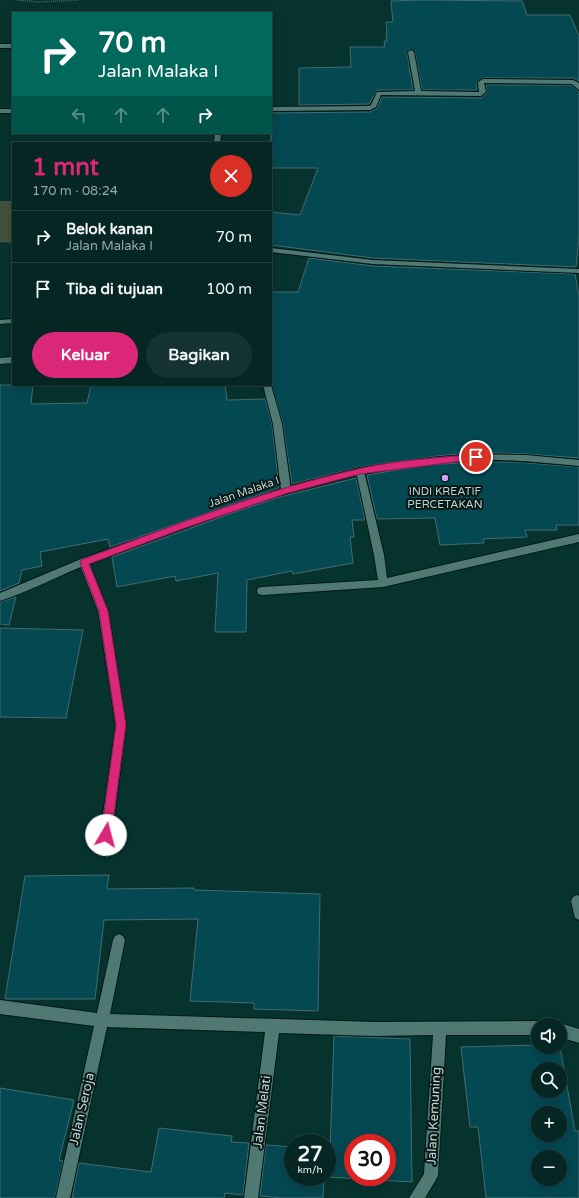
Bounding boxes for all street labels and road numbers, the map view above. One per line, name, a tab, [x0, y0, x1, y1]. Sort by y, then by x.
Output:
street label: Jalan Malaka I	[207, 474, 281, 510]
street label: Jalan Kemuning	[423, 1066, 445, 1166]
street label: Jalan Seroja	[66, 1071, 98, 1147]
street label: Jalan Melati	[250, 1075, 274, 1149]

